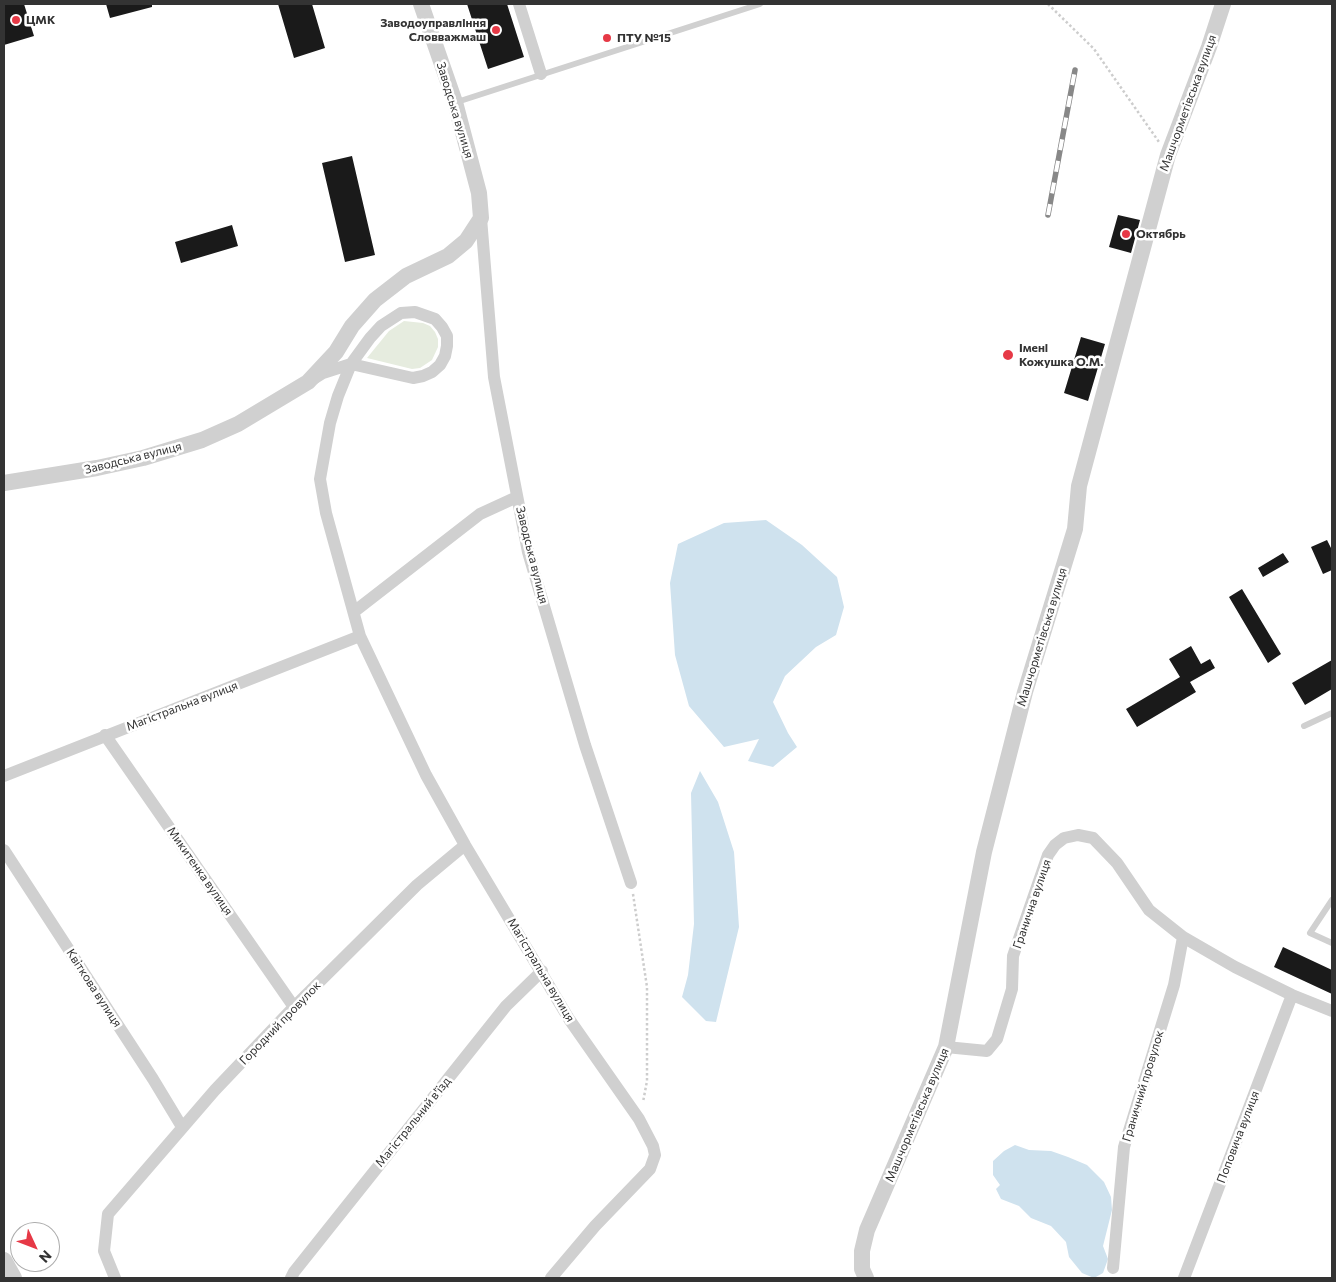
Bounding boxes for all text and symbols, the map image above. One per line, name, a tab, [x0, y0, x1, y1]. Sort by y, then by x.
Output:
place label: ЦМК	[26, 13, 55, 27]
marker: ЦМК	[10, 14, 22, 26]
place label: Заводоуправління Словважмаш	[380, 16, 486, 44]
marker: Заводоуправління Словважмаш	[490, 24, 502, 36]
place label: ПТУ №15	[617, 31, 671, 45]
marker: ПТУ №15	[601, 32, 613, 44]
street label: Машчорметівська вулиця	[1157, 33, 1219, 173]
street label: Заводська вулиця	[434, 60, 476, 160]
place label: Октябрь	[1136, 227, 1186, 241]
marker: Октябрь	[1120, 228, 1132, 240]
place label: Імені Кожушка О.М.	[1019, 341, 1103, 369]
marker: Імені Кожушка О.М.	[1001, 348, 1015, 362]
street label: Заводська вулиця	[83, 439, 183, 477]
street label: Заводська вулиця	[513, 505, 551, 605]
street label: Машчорметівська вулиця	[1014, 566, 1070, 708]
street label: Магістральна вулиця	[124, 678, 240, 734]
street label: Микитенка вулиця	[164, 824, 236, 918]
street label: Гранична вулиця	[1010, 857, 1054, 951]
street label: Магістральна вулиця	[504, 916, 578, 1024]
street label: Квіткова вулиця	[63, 946, 125, 1030]
street label: Городний провулок	[236, 978, 324, 1068]
street label: Граничний провулок	[1119, 1029, 1167, 1143]
street label: Машчорметівська вулиця	[882, 1046, 952, 1184]
street label: Магістральний в'їзд	[372, 1074, 454, 1170]
street label: Поповича вулиця	[1214, 1089, 1262, 1185]
north arrow	[10, 1222, 60, 1272]
text: N	[36, 1247, 55, 1267]

